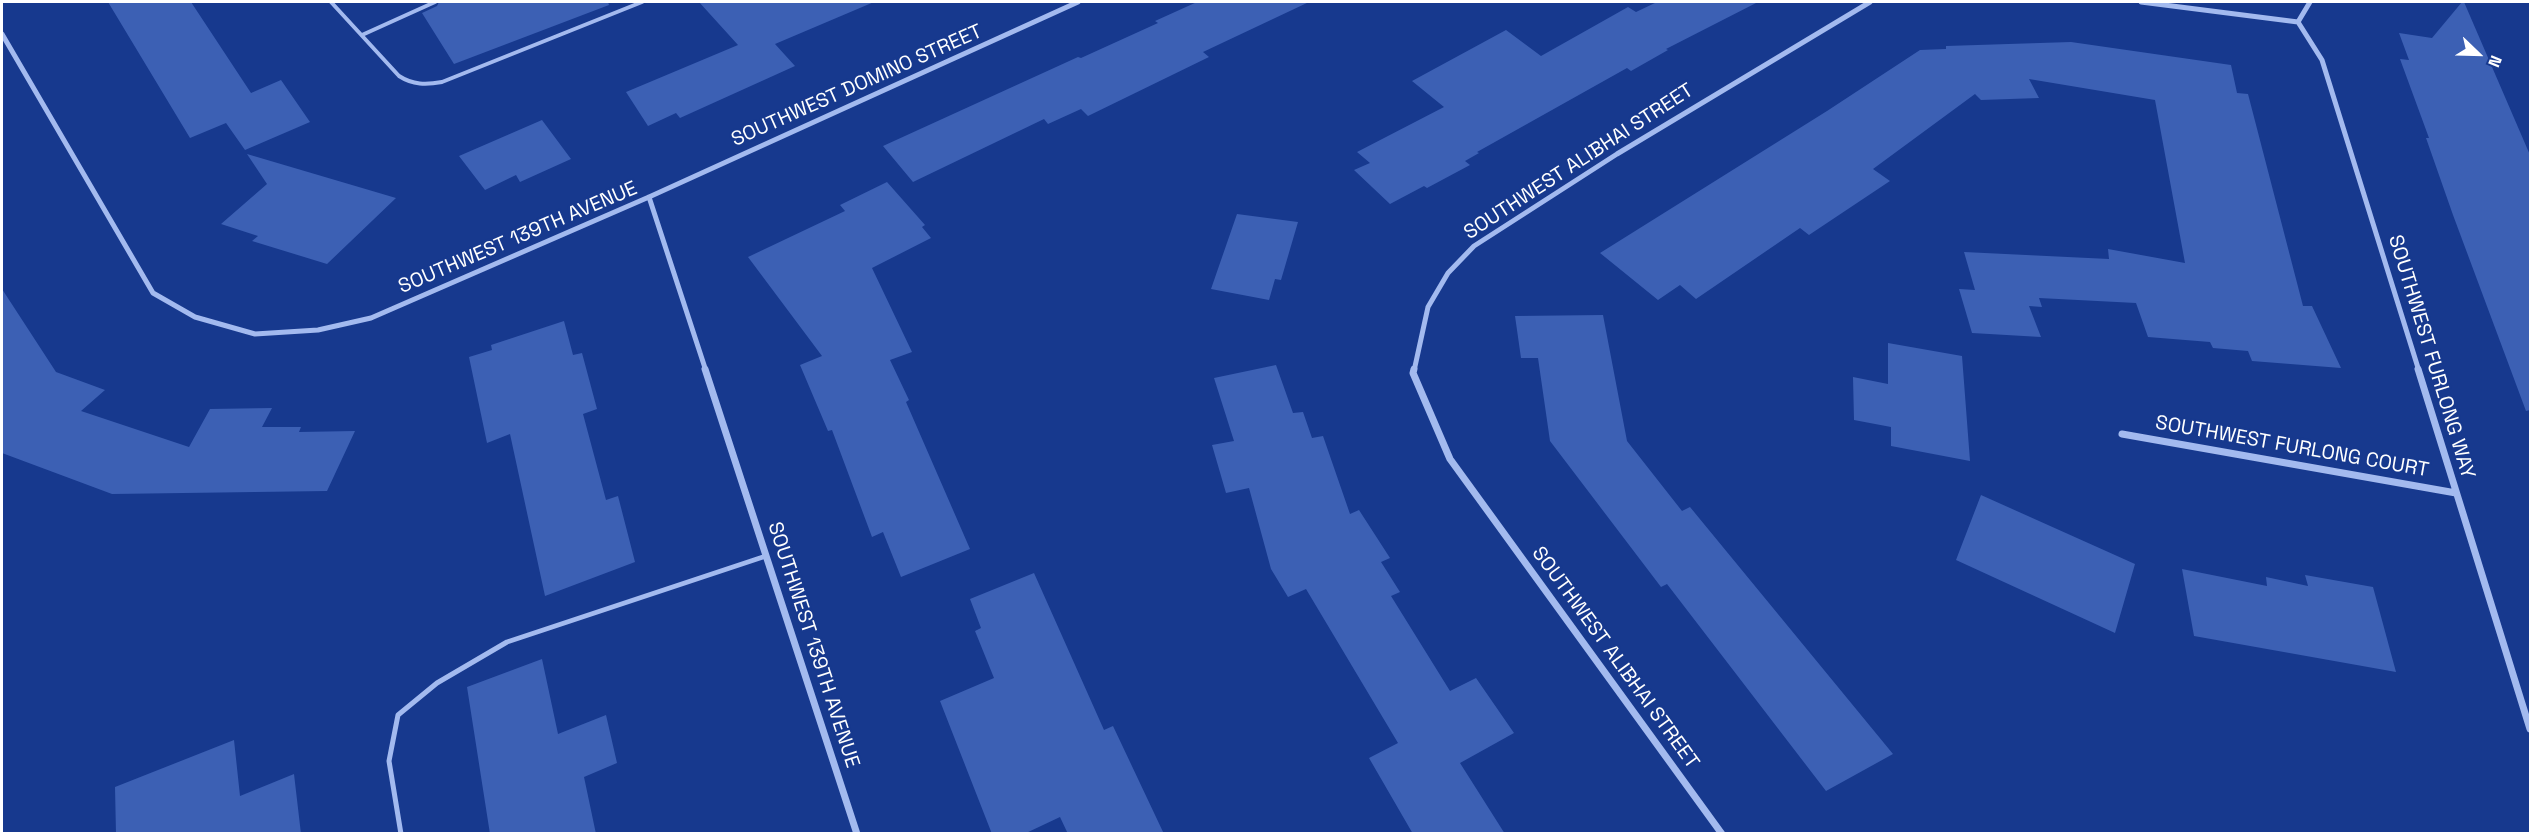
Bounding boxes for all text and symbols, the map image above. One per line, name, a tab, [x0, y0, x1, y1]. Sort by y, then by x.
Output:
street label: SOUTHWEST DOMINO STREET	[728, 20, 986, 152]
north arrow	[2448, 24, 2508, 84]
text: N	[2483, 52, 2507, 70]
street label: SOUTHWEST ALIBHAI STREET	[1460, 79, 1698, 245]
street label: SOUTHWEST 139TH AVENUE	[395, 177, 641, 299]
street label: SOUTHWEST FURLONG WAY	[2382, 232, 2480, 482]
street label: SOUTHWEST FURLONG COURT	[2153, 411, 2431, 483]
street label: SOUTHWEST 139TH AVENUE	[762, 519, 864, 771]
street label: SOUTHWEST ALIBHAI STREET	[1526, 542, 1704, 774]

